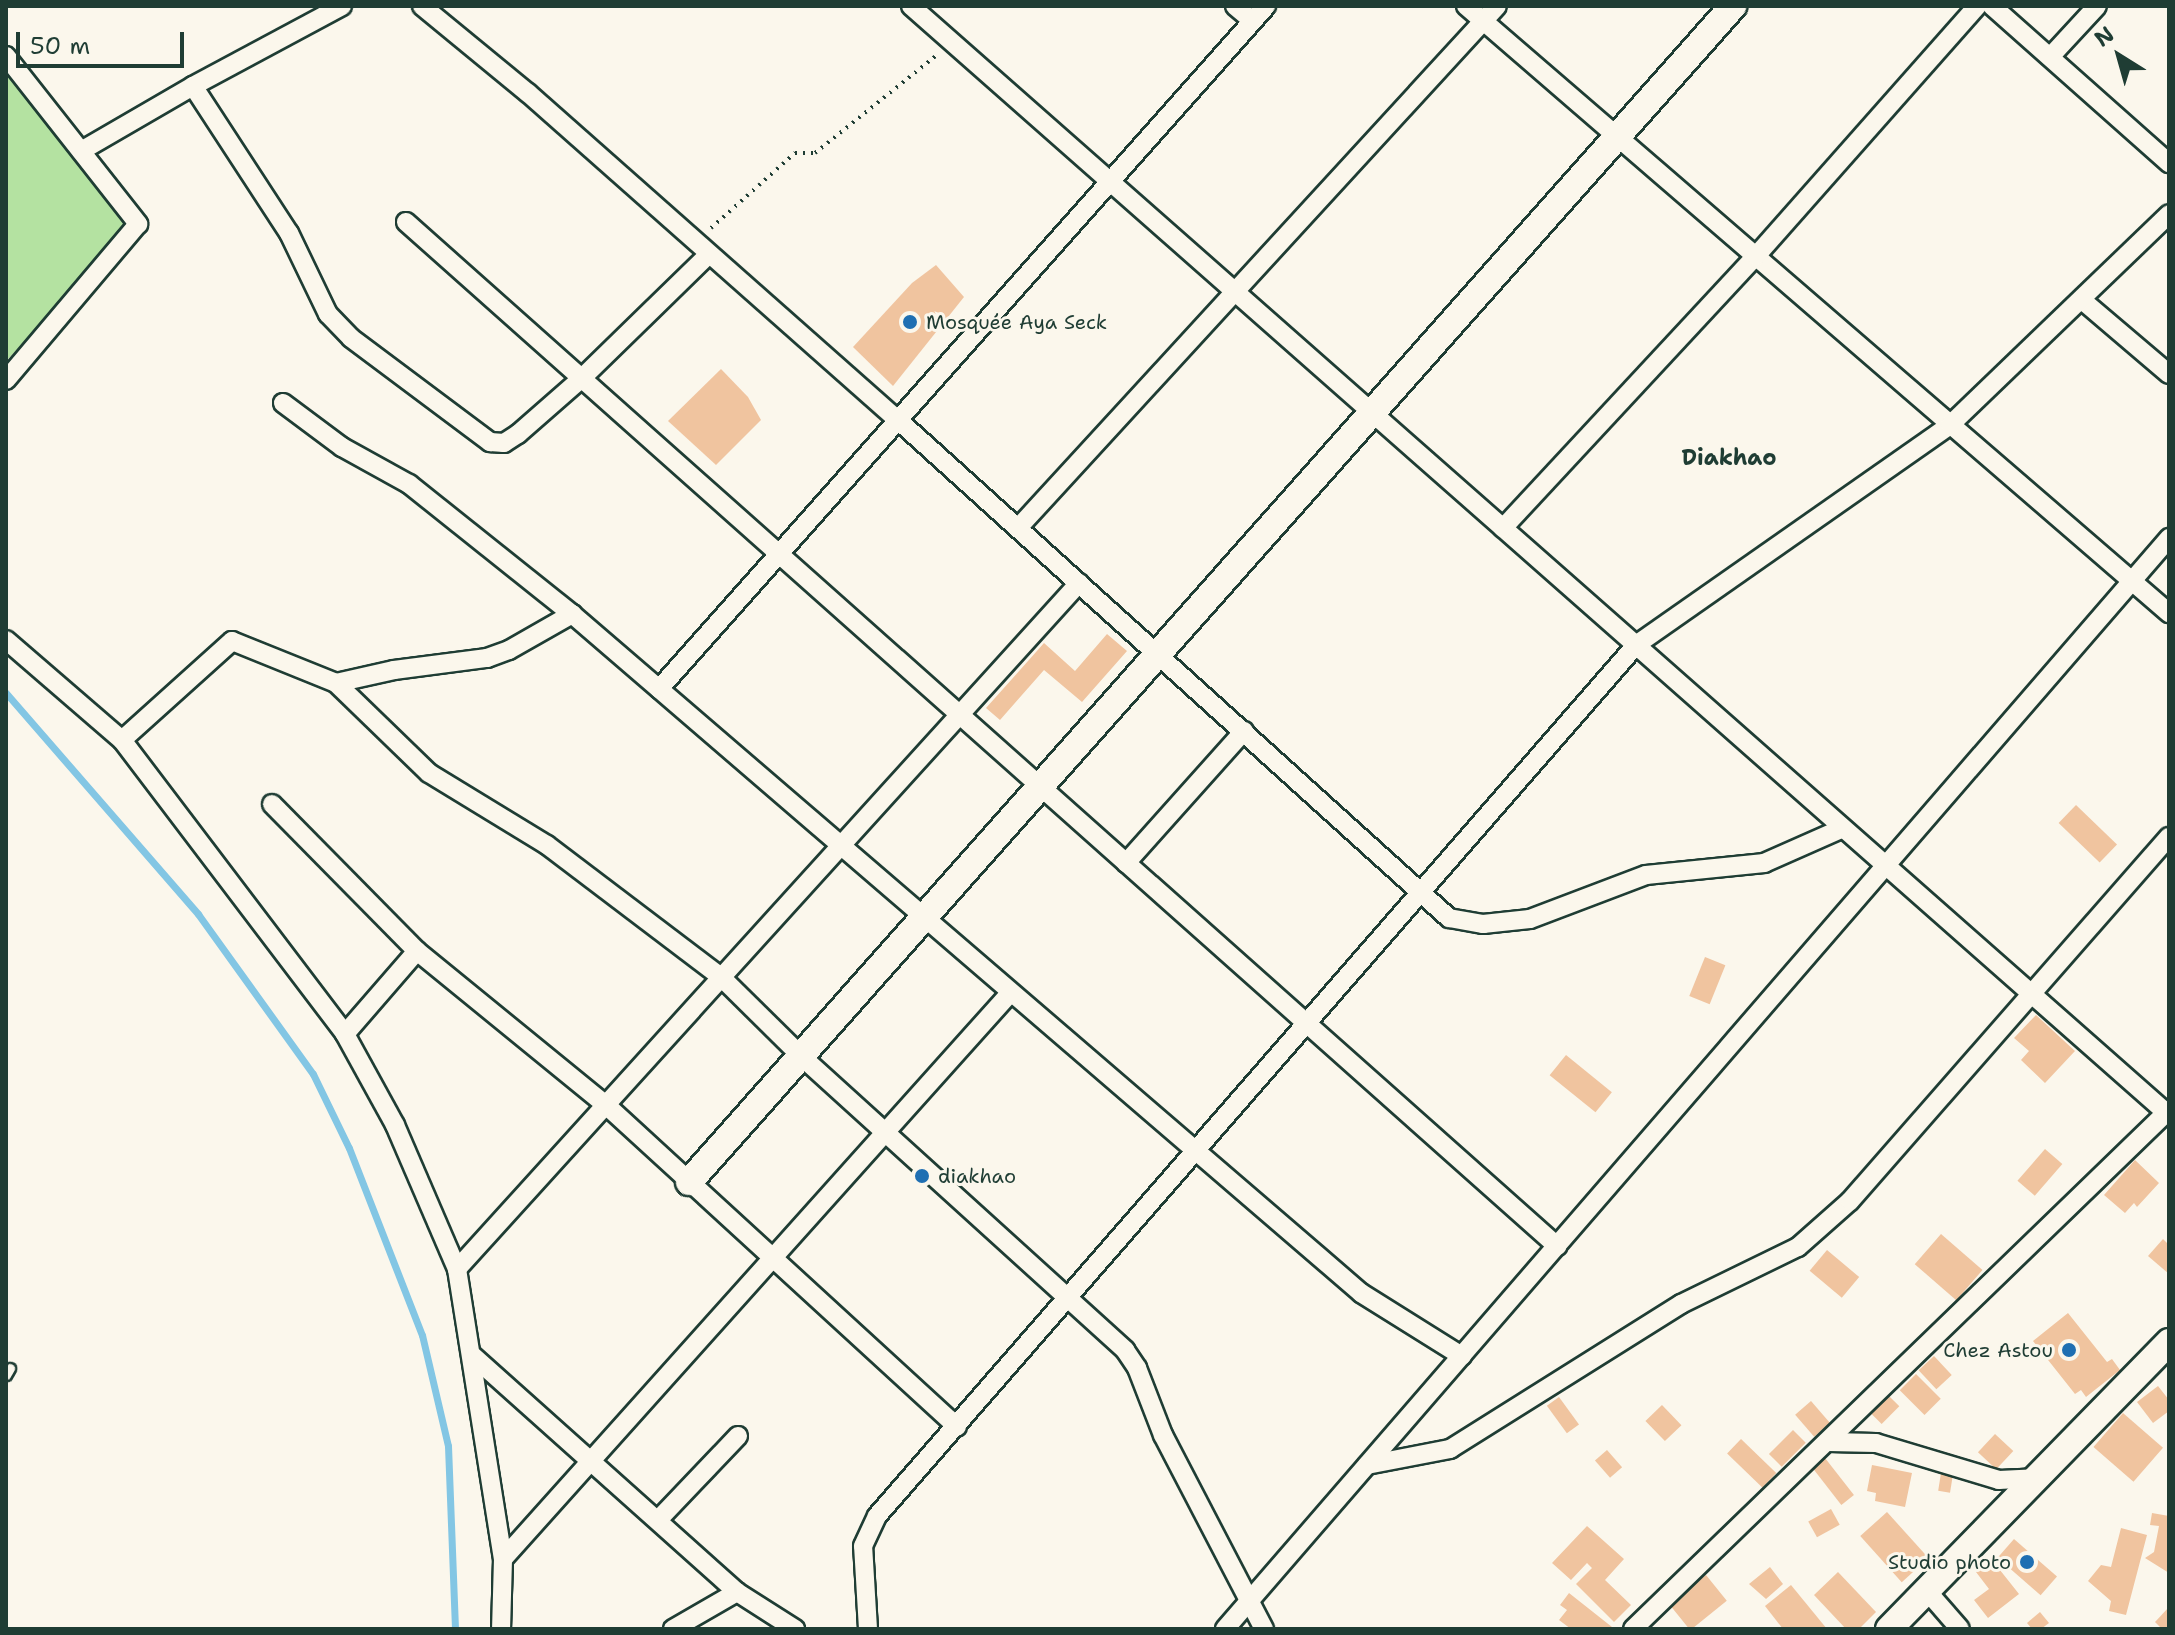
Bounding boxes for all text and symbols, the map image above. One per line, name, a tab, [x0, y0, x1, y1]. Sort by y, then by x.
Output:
scale bar	[20, 16, 188, 66]
north arrow	[2079, 16, 2159, 96]
text: N	[2089, 20, 2120, 53]
text: 50 m	[30, 30, 90, 62]
place label: Mosquée Aya Seck	[926, 310, 1107, 334]
marker: Mosquée Aya Seck	[901, 313, 919, 331]
district label: Diakhao	[1681, 445, 1777, 471]
place label: diakhao	[938, 1164, 1016, 1188]
marker: diakhao	[913, 1167, 931, 1185]
place label: Chez Astou	[1943, 1338, 2053, 1362]
marker: Chez Astou	[2060, 1341, 2078, 1359]
place label: Studio photo	[1888, 1550, 2011, 1574]
marker: Studio photo	[2018, 1553, 2036, 1571]

